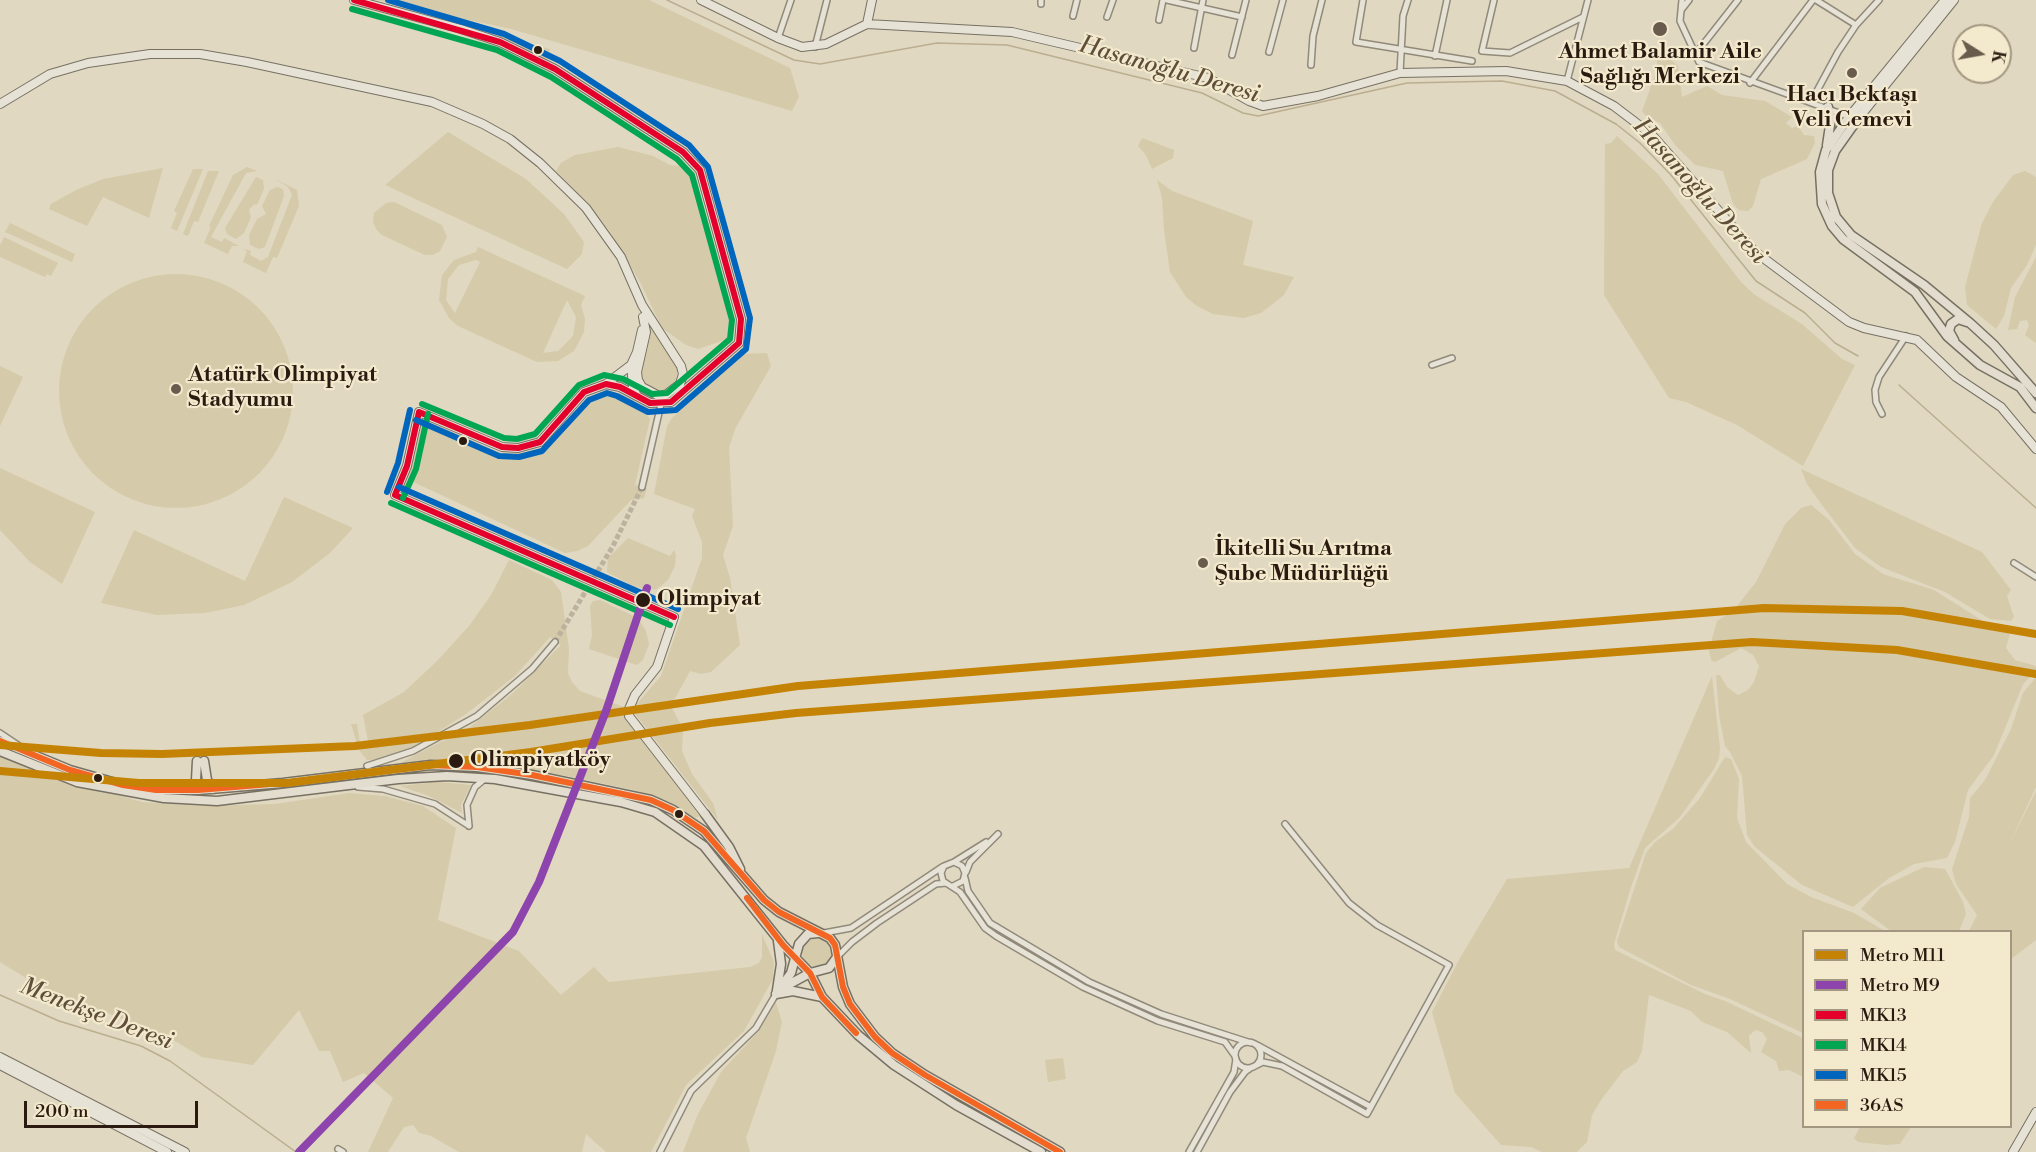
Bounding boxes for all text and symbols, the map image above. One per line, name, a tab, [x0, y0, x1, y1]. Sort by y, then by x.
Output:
marker: Ahmet Balamir Aile Sağlığı Merkezi	[1651, 20, 1669, 38]
north arrow	[1952, 24, 2012, 84]
water label: Hasanoğlu Deresi	[1076, 32, 1262, 110]
place label: Ahmet Balamir Aile Sağlığı Merkezi	[1558, 40, 1762, 92]
unlabelled marker	[532, 44, 544, 56]
text: K	[1987, 49, 2009, 65]
marker: Hacı Bektaşı Veli Cemevi	[1845, 66, 1859, 80]
place label: Hacı Bektaşı Veli Cemevi	[1787, 83, 1917, 134]
water label: Hasanoğlu Deresi	[1626, 113, 1772, 271]
place label: Atatürk Olimpiyat Stadyumu	[188, 363, 377, 414]
marker: Atatürk Olimpiyat Stadyumu	[169, 382, 183, 396]
unlabelled marker	[457, 435, 469, 447]
place label: İkitelli Su Arıtma Şube Müdürlüğü	[1215, 537, 1392, 588]
marker: İkitelli Su Arıtma Şube Müdürlüğü	[1196, 556, 1210, 570]
place label: Olimpiyat	[657, 587, 761, 613]
marker: Olimpiyat	[634, 591, 652, 609]
place label: Olimpiyatköy	[470, 748, 611, 774]
marker: Olimpiyatköy	[447, 752, 465, 770]
unlabelled marker	[92, 772, 104, 784]
unlabelled marker	[673, 808, 685, 820]
legend	[1802, 930, 2012, 1128]
text: Metro M11	[1860, 944, 1945, 967]
water label: Menekşe Deresi	[15, 973, 177, 1057]
text: Metro M9	[1860, 974, 1940, 997]
text: MK13	[1860, 1004, 1907, 1027]
text: MK14	[1860, 1034, 1907, 1057]
text: MK15	[1860, 1064, 1907, 1087]
scale bar	[27, 1089, 201, 1127]
text: 36AS	[1860, 1094, 1904, 1117]
text: 200 m	[35, 1100, 89, 1123]

